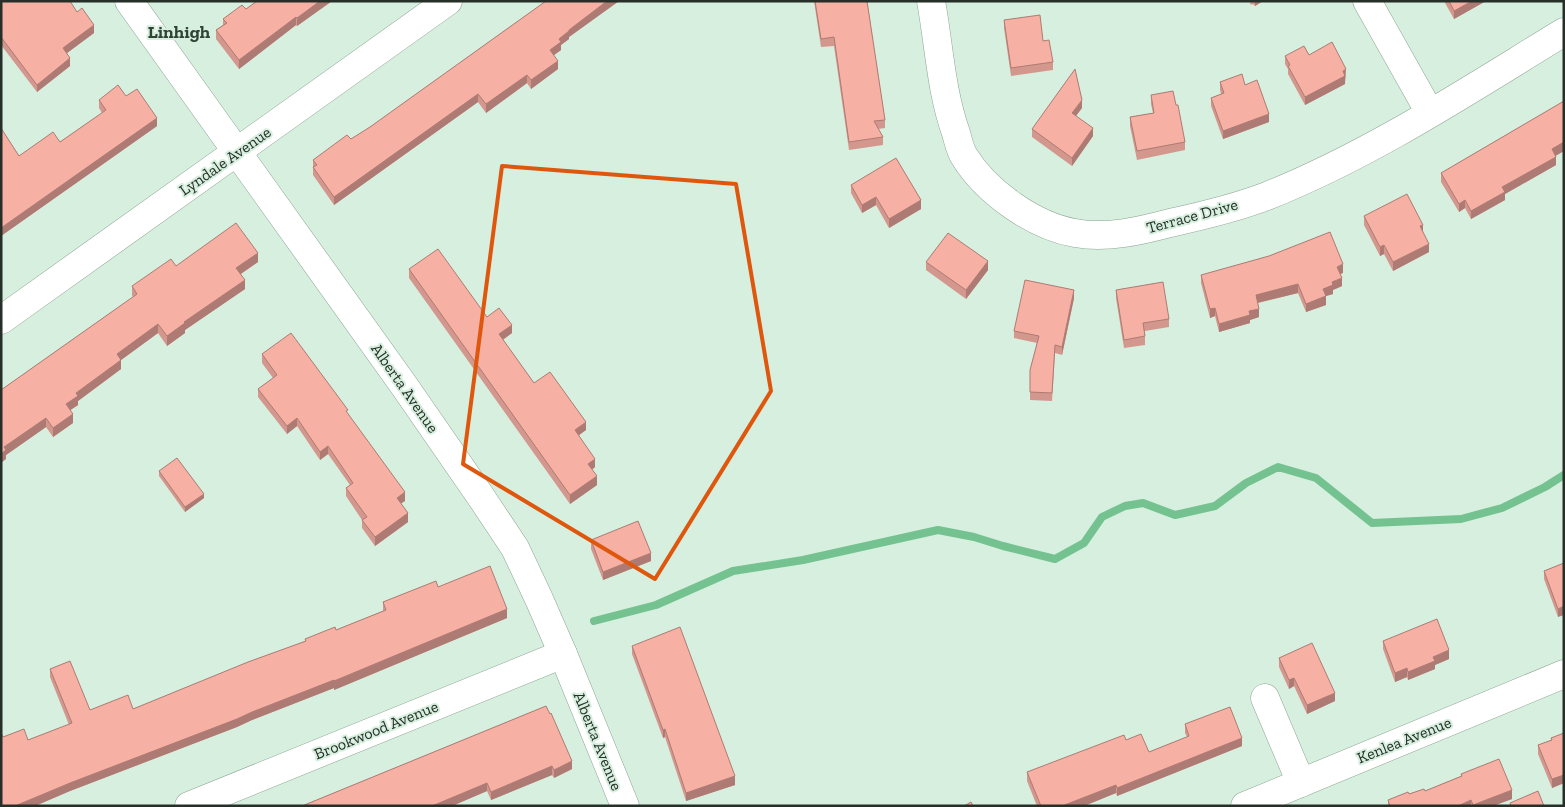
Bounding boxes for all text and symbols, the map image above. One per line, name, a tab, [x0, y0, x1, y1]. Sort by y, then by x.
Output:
district label: Linhigh	[148, 21, 211, 43]
street label: Lyndale Avenue	[175, 122, 275, 200]
street label: Terrace Drive	[1144, 195, 1240, 237]
street label: Alberta Avenue	[367, 340, 443, 436]
street label: Alberta Avenue	[570, 689, 626, 793]
street label: Brookwood Avenue	[311, 696, 441, 764]
street label: Kenlea Avenue	[1354, 712, 1454, 768]

